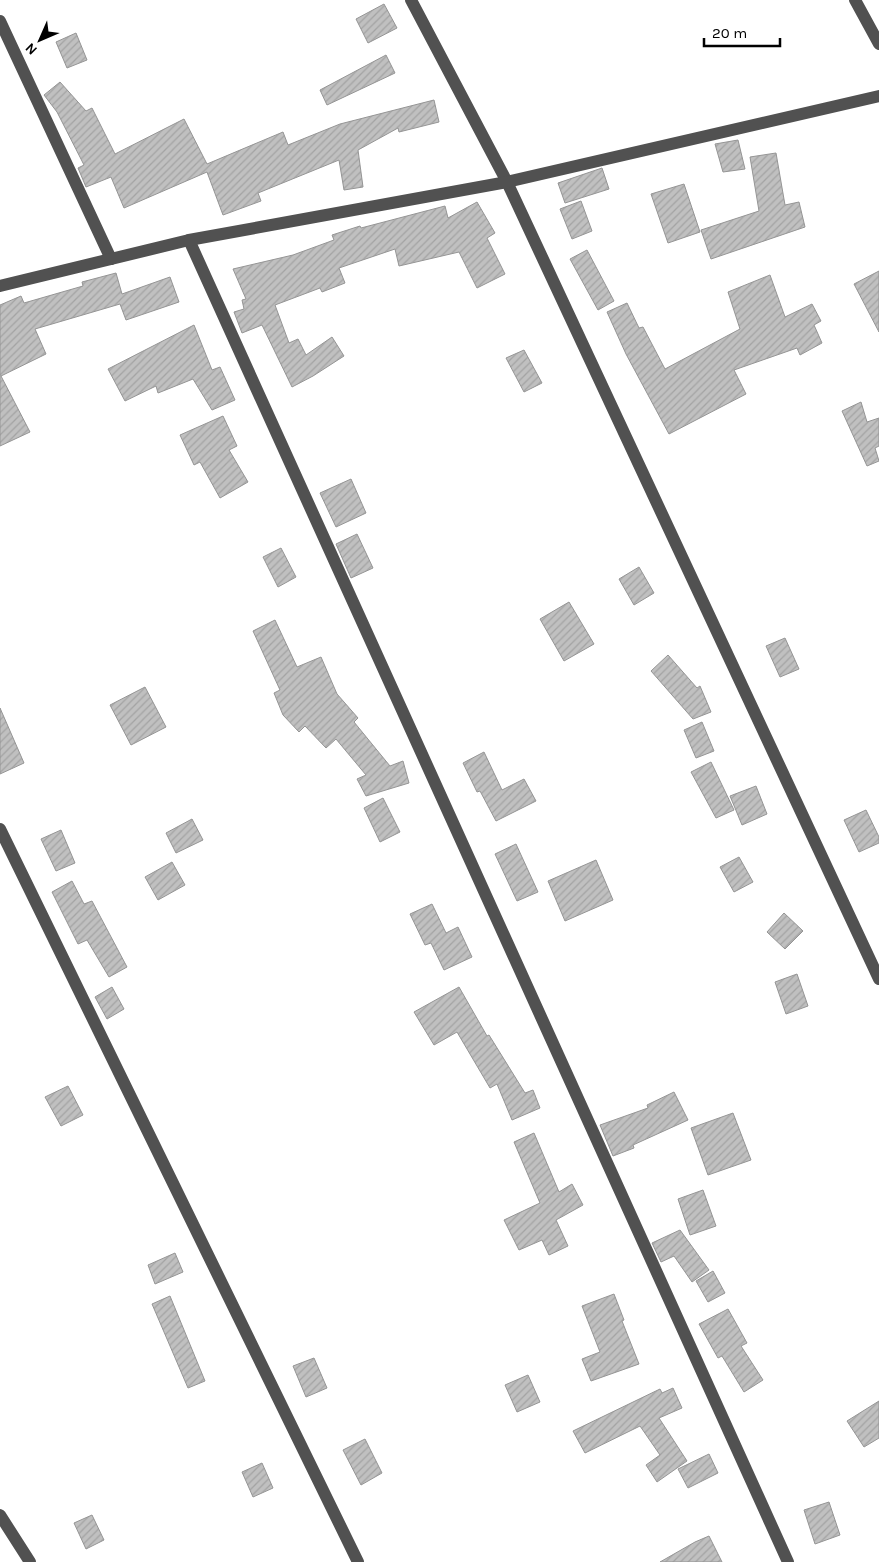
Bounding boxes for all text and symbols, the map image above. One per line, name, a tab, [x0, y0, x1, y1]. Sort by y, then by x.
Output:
north arrow	[15, 15, 65, 65]
scale bar	[704, 15, 780, 47]
text: 20 m	[712, 24, 747, 42]
text: N	[22, 39, 41, 58]

